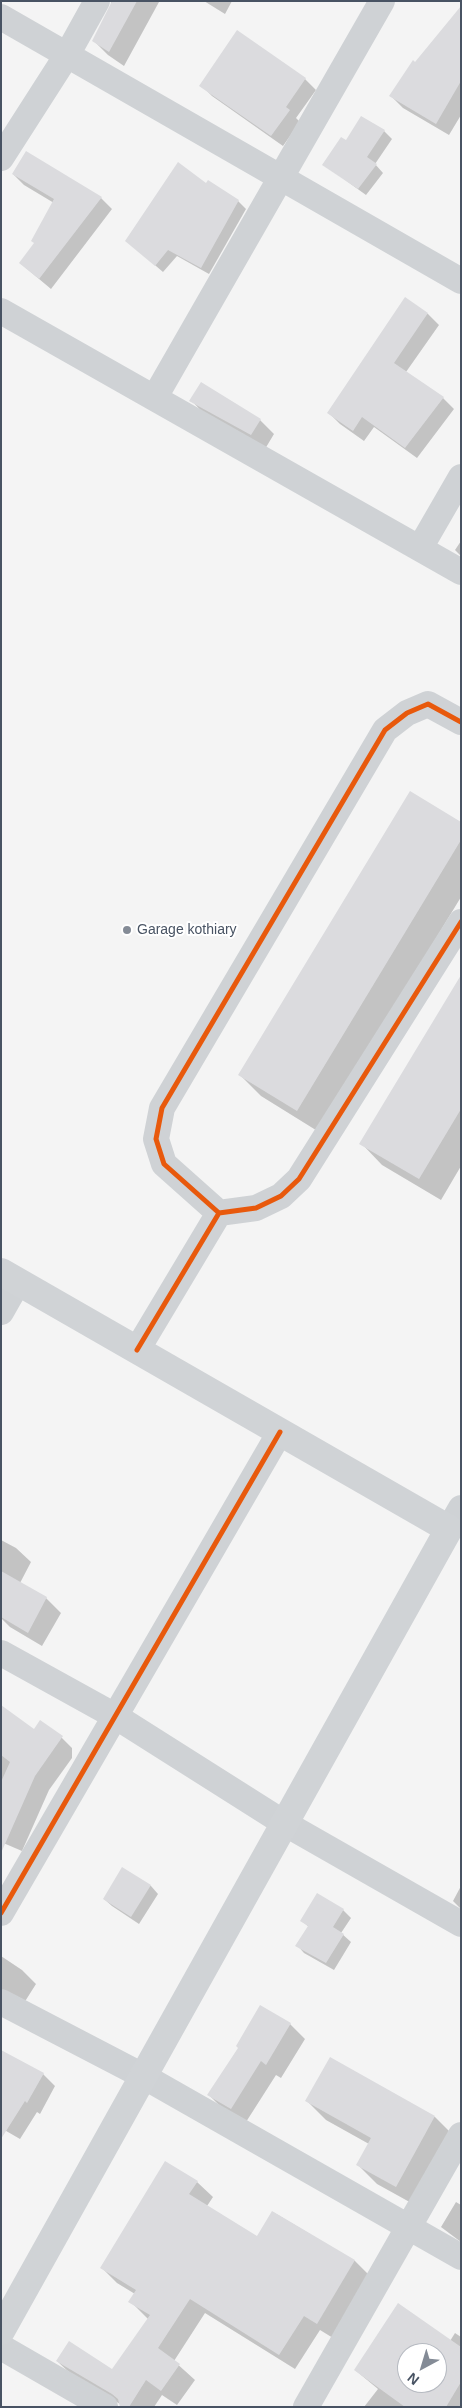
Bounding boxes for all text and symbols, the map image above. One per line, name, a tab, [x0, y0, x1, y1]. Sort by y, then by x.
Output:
place label: Garage kothiary	[137, 922, 237, 938]
marker: Garage kothiary	[121, 924, 133, 936]
north arrow	[397, 2343, 447, 2393]
text: N	[404, 2369, 422, 2388]

